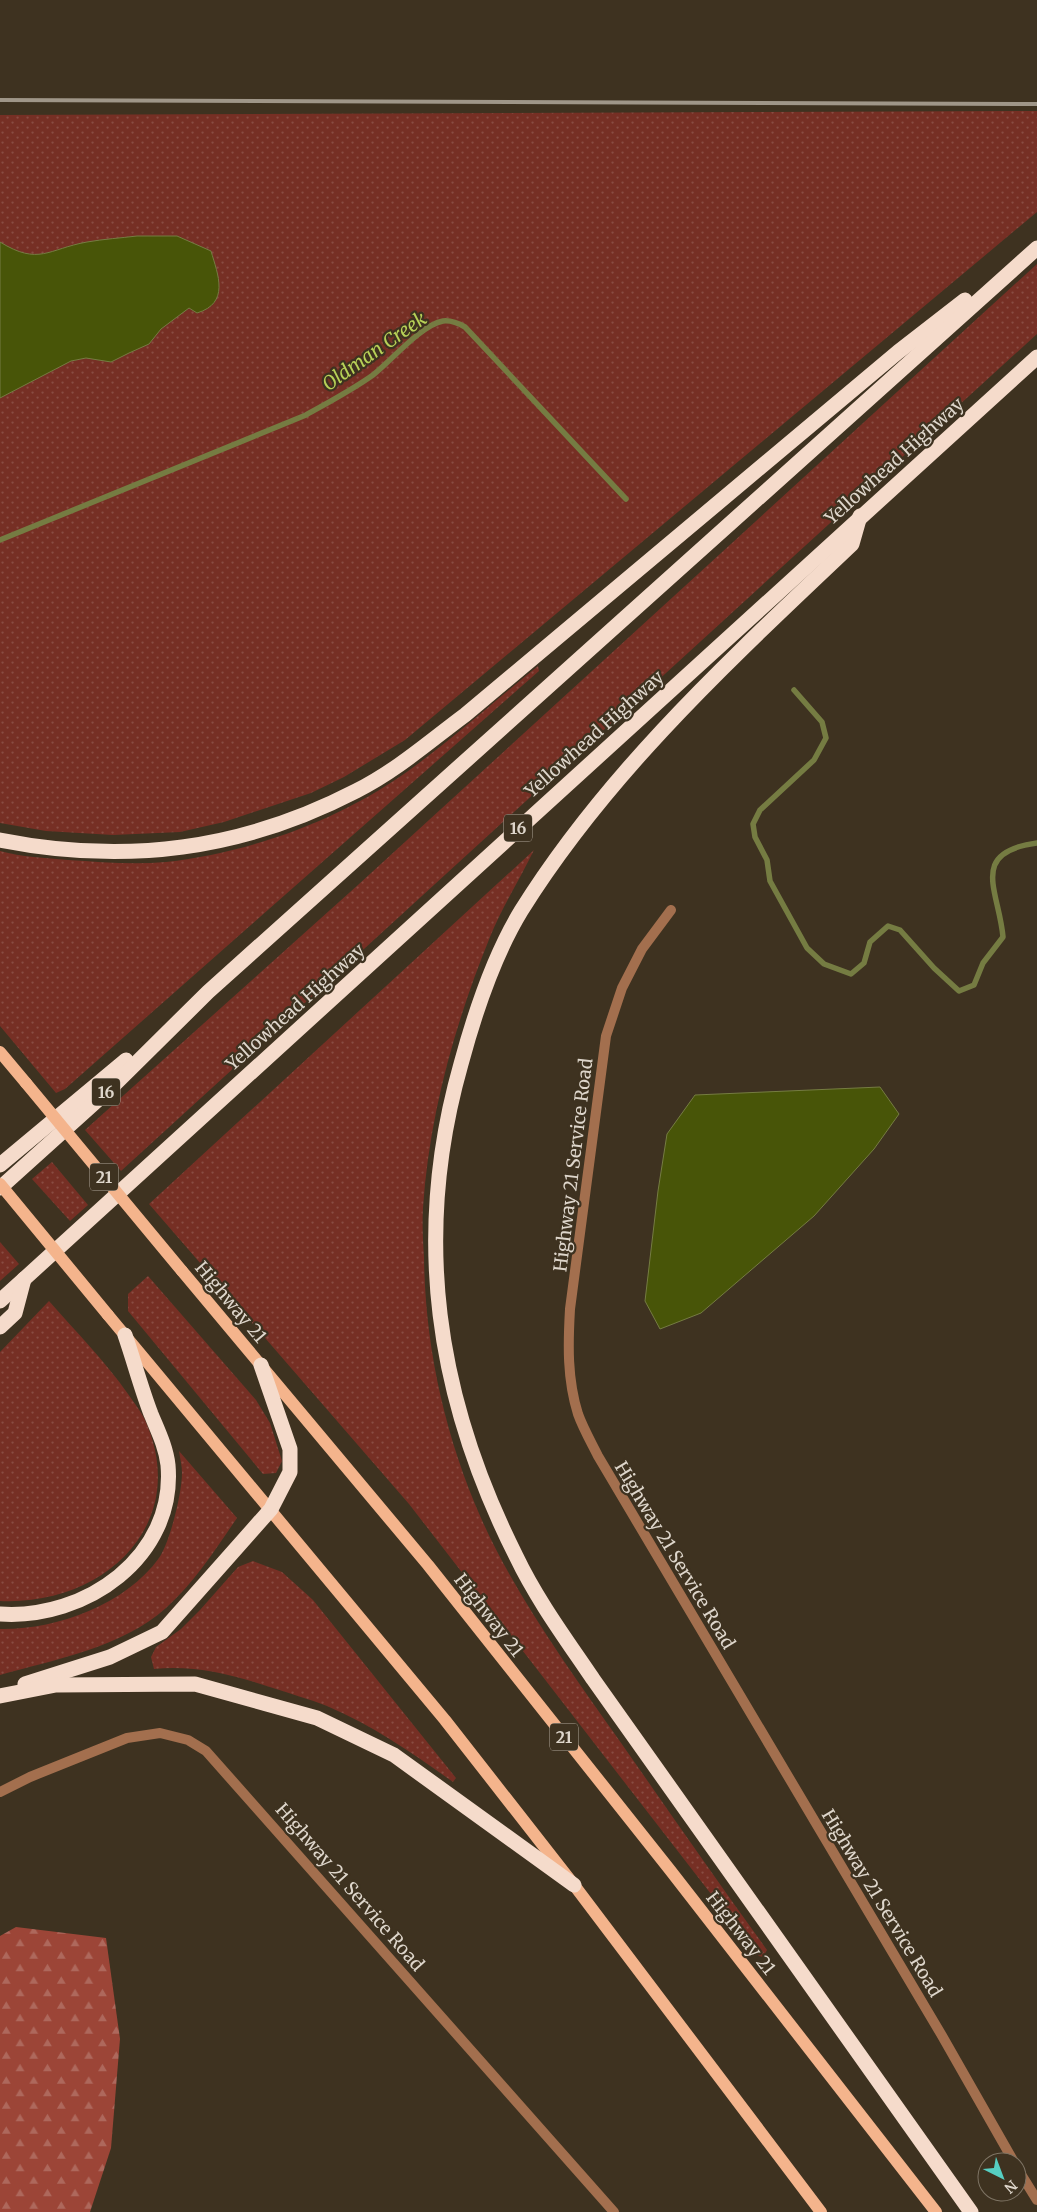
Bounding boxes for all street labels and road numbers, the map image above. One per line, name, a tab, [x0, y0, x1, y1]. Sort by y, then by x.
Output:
street label: Yellowhead Highway	[819, 392, 969, 530]
street label: Yellowhead Highway	[519, 665, 669, 803]
road number: 16	[504, 814, 532, 841]
street label: Yellowhead Highway	[220, 938, 370, 1076]
street label: Highway 21 Service Road	[548, 1057, 598, 1273]
road number: 16	[92, 1078, 120, 1106]
road number: 21	[90, 1164, 118, 1190]
street label: Highway 21	[190, 1256, 272, 1348]
street label: Highway 21 Service Road	[610, 1457, 740, 1653]
street label: Highway 21	[449, 1569, 529, 1661]
road number: 21	[550, 1724, 578, 1750]
street label: Highway 21 Service Road	[271, 1798, 429, 1976]
street label: Highway 21 Service Road	[817, 1805, 947, 2001]
street label: Highway 21	[701, 1887, 781, 1979]

